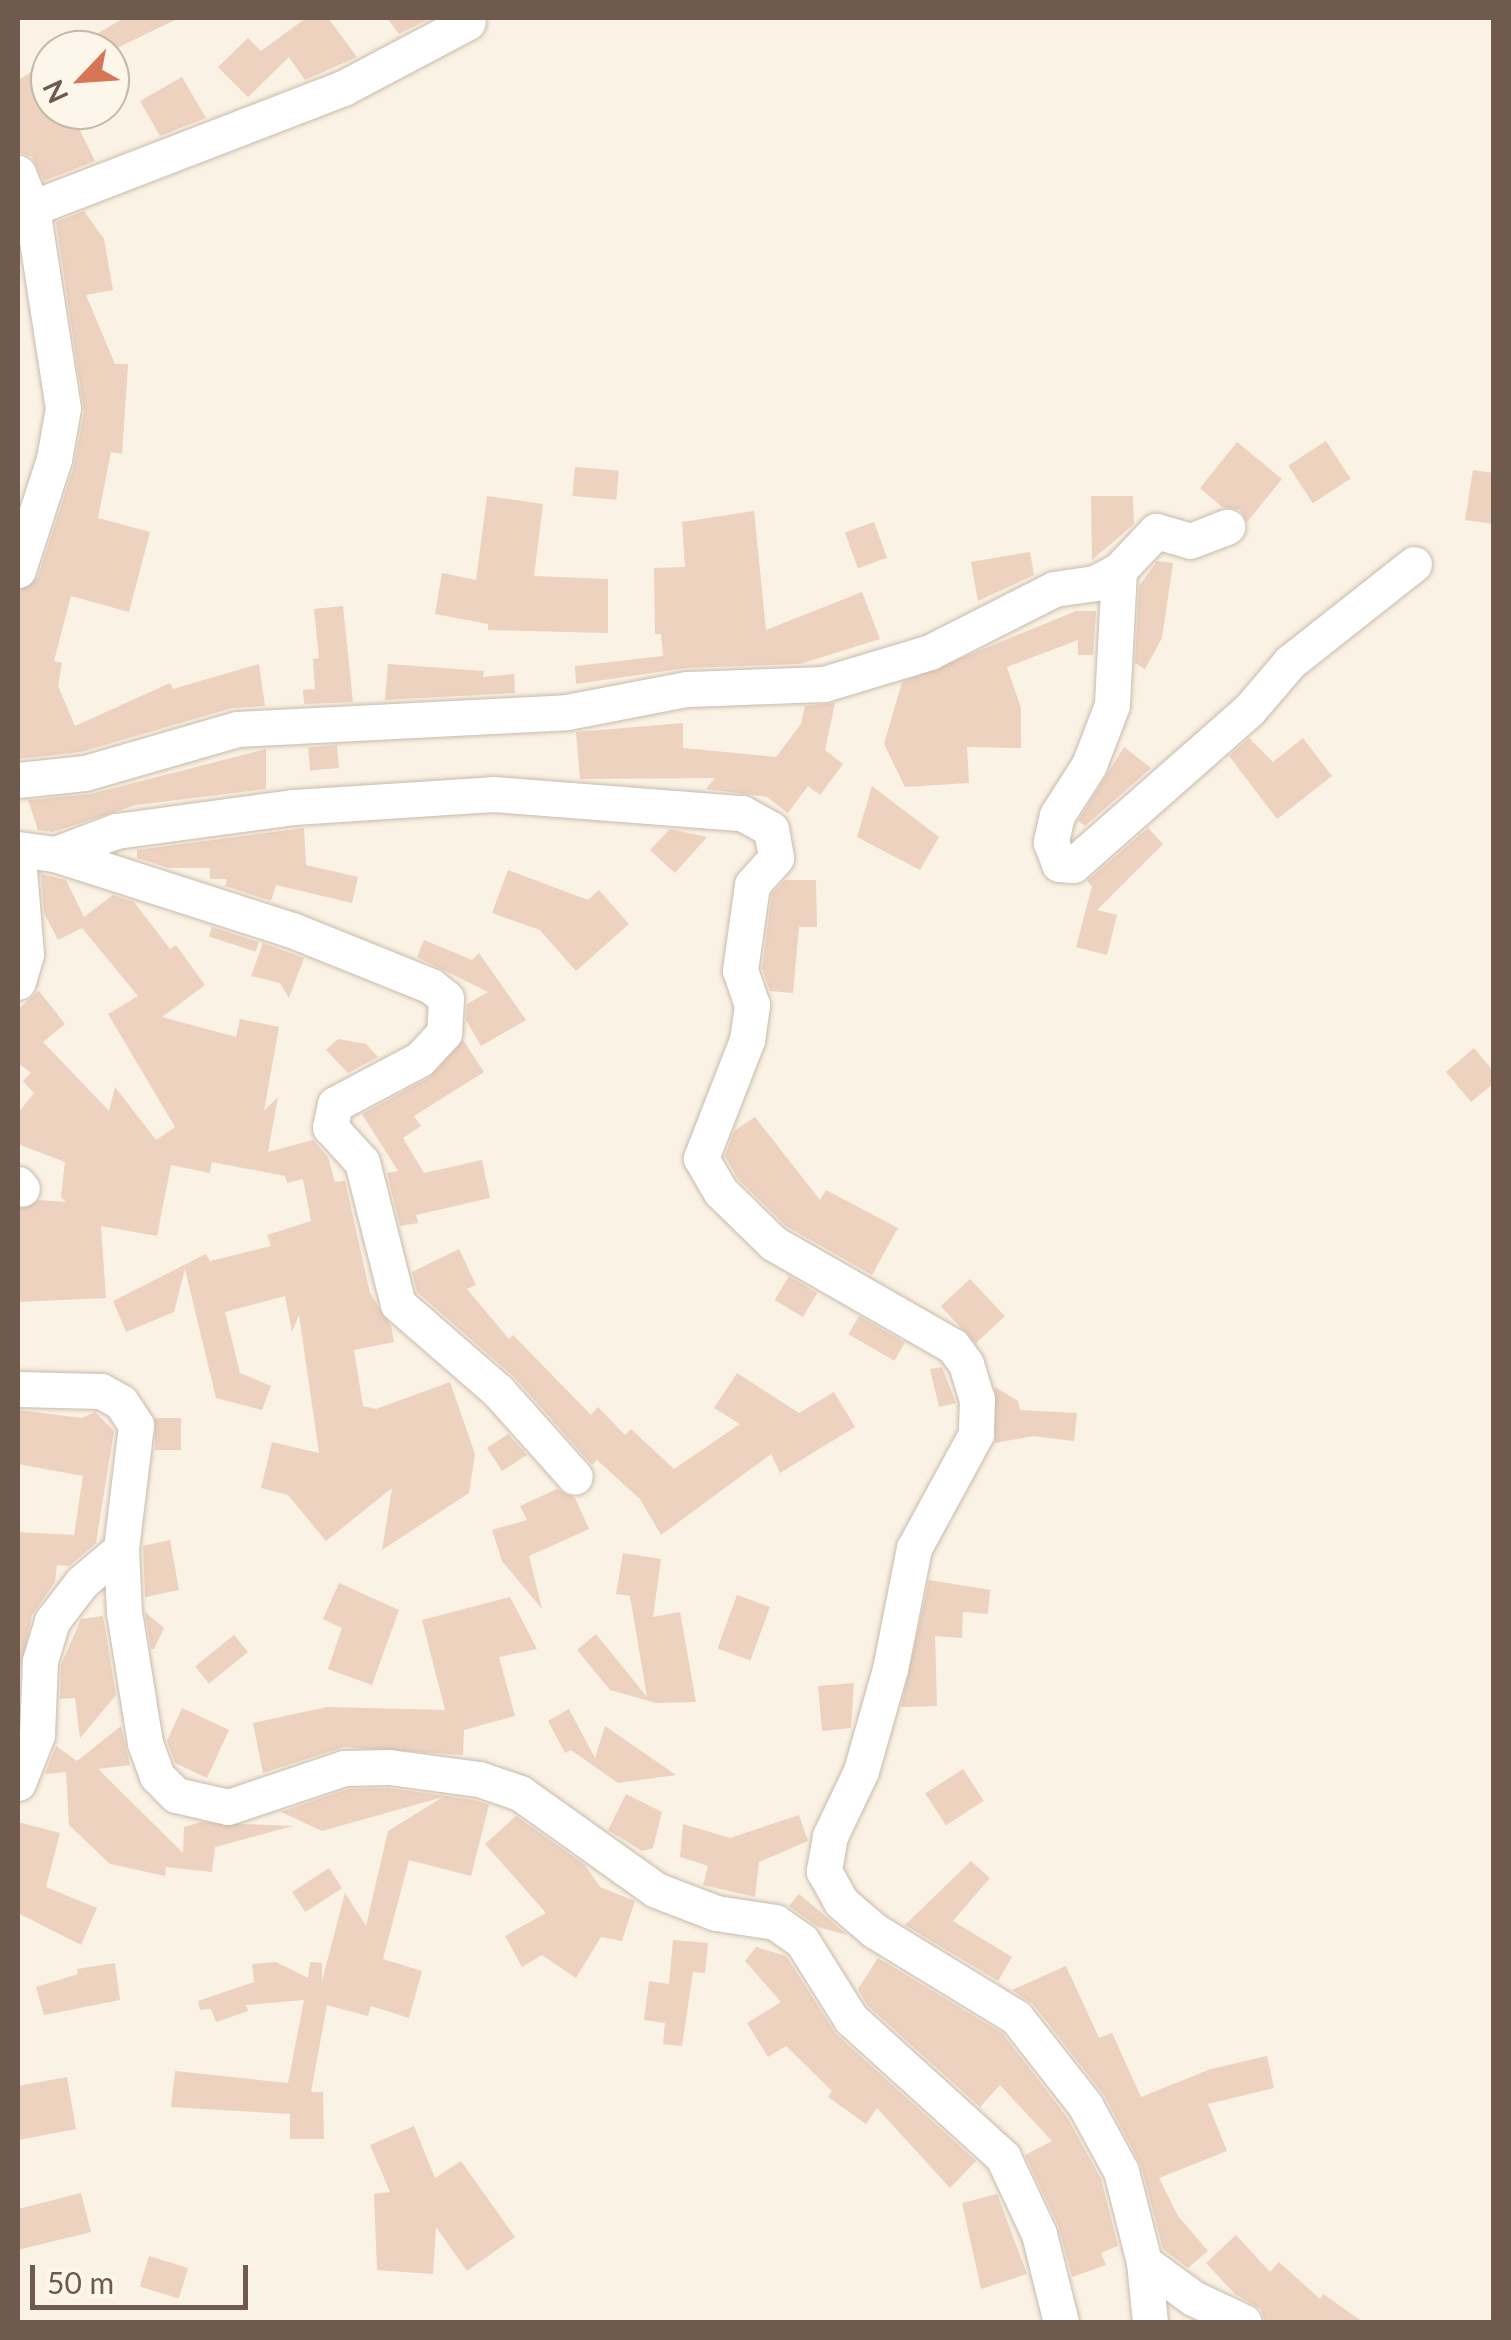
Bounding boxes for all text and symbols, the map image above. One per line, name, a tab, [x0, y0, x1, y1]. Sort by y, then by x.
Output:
north arrow	[30, 30, 130, 130]
text: N	[35, 75, 75, 109]
scale bar	[35, 2245, 252, 2307]
text: 50 m	[47, 2264, 114, 2300]

